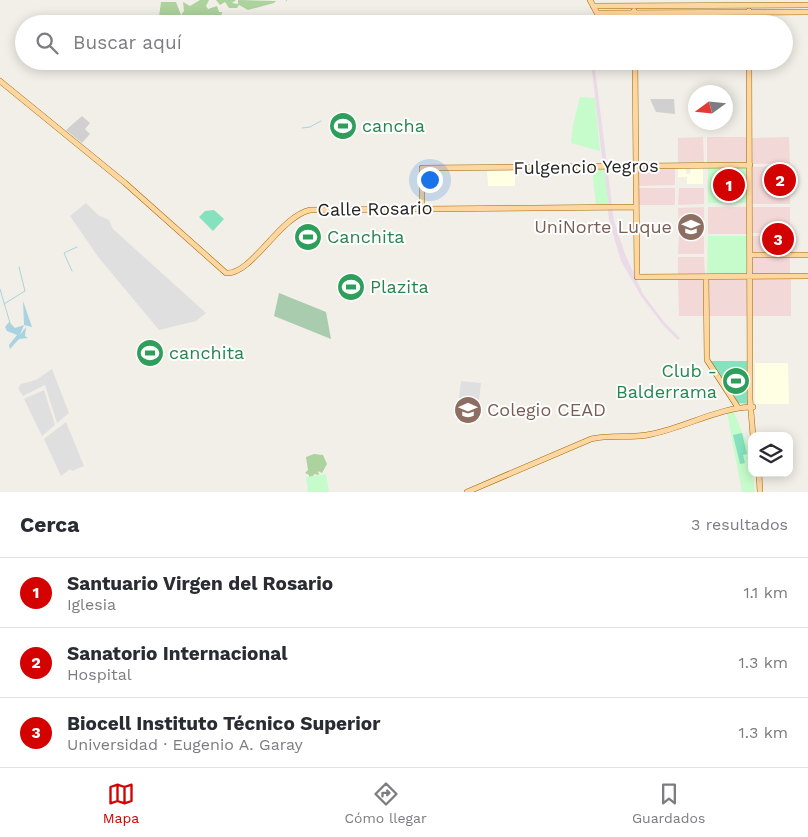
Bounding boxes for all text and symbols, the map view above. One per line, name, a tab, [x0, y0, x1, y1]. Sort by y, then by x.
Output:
search box	[15, 15, 793, 70]
icon: search	[33, 29, 61, 57]
text: Buscar aquí	[73, 31, 182, 54]
north arrow	[688, 85, 733, 130]
sports icon: cancha	[328, 111, 358, 141]
place label: cancha	[362, 115, 425, 136]
street label: Fulgencio Yegros	[513, 155, 659, 178]
pin: 2	[764, 161, 796, 199]
pin: 1	[713, 166, 745, 204]
your location	[417, 167, 443, 193]
street label: Calle Rosario	[317, 197, 433, 220]
school or university icon: UniNorte Luque	[676, 212, 706, 242]
place label: UniNorte Luque	[534, 216, 672, 237]
pin: 3	[762, 220, 794, 258]
sports icon: Canchita	[293, 222, 323, 252]
place label: Canchita	[327, 226, 404, 247]
sports icon: Plazita	[336, 272, 366, 302]
place label: Plazita	[370, 276, 429, 297]
sports icon: canchita	[135, 338, 165, 368]
place label: canchita	[169, 342, 244, 363]
place label: Club - Balderrama	[616, 360, 717, 402]
sports icon: Club - Balderrama	[721, 366, 751, 396]
school or university icon: Colegio CEAD	[453, 395, 483, 425]
place label: Colegio CEAD	[487, 399, 606, 420]
map controls	[748, 432, 793, 477]
button: layers	[748, 432, 793, 477]
text: Cerca	[20, 512, 79, 537]
text: 3 resultados	[691, 515, 788, 534]
text: Santuario Virgen del Rosario	[67, 572, 333, 595]
text: 1	[33, 583, 39, 602]
text: 1.1 km	[743, 583, 788, 602]
text: Iglesia	[67, 595, 116, 614]
text: Sanatorio Internacional	[67, 642, 287, 665]
text: 2	[31, 653, 41, 672]
text: 1.3 km	[738, 653, 788, 672]
text: Hospital	[67, 665, 132, 684]
text: Biocell Instituto Técnico Superior	[67, 712, 380, 735]
text: 3	[31, 723, 41, 742]
text: 1.3 km	[738, 723, 788, 742]
text: Universidad · Eugenio A. Garay	[67, 735, 303, 754]
tab: Mapa	[103, 780, 139, 826]
tab: Cómo llegar	[344, 780, 427, 826]
tab: Guardados	[632, 780, 705, 826]

